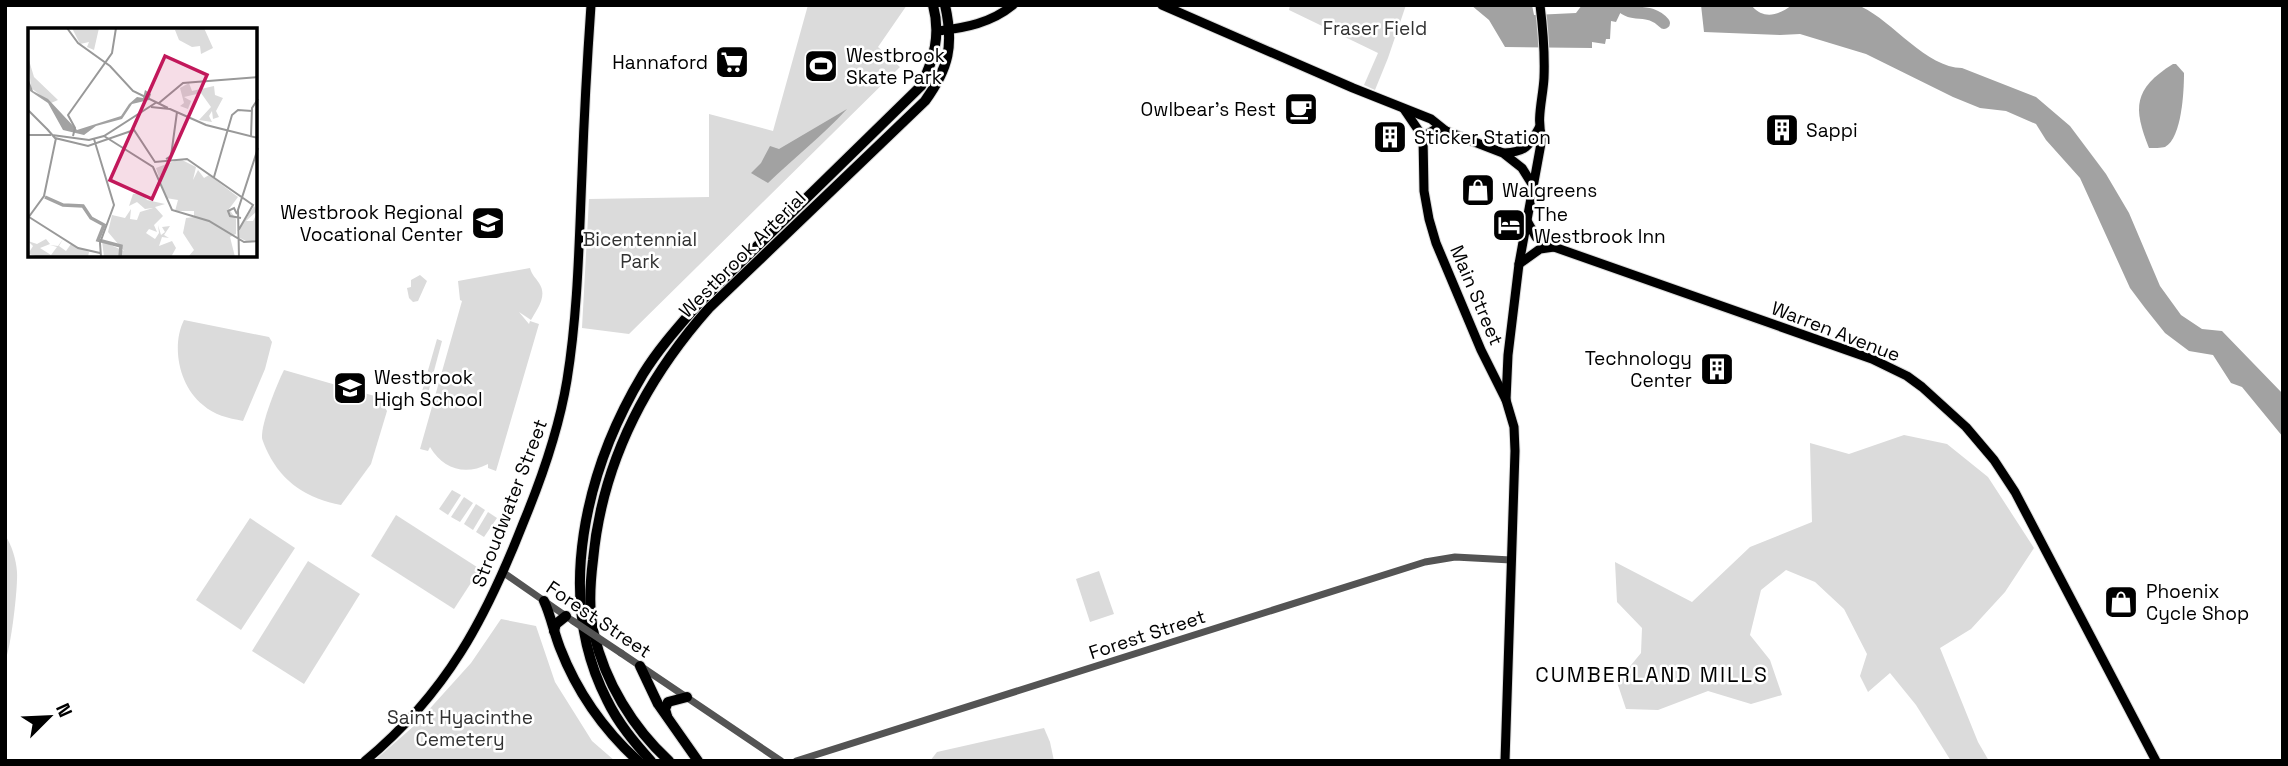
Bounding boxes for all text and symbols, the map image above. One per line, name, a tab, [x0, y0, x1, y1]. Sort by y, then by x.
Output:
park label: Fraser Field	[1323, 16, 1427, 41]
inset map	[28, 28, 257, 257]
supermarket icon: Hannaford	[713, 43, 751, 81]
place label: Westbrook Skate Park	[846, 43, 945, 90]
sports icon: Westbrook Skate Park	[802, 47, 840, 85]
place label: Hannaford	[612, 50, 708, 75]
cafe icon: Owlbear's Rest	[1282, 90, 1320, 128]
place label: Owlbear's Rest	[1140, 97, 1276, 122]
building icon: Sappi	[1763, 111, 1801, 149]
building icon: Sticker Station	[1371, 118, 1409, 156]
place label: Sappi	[1806, 118, 1858, 143]
place label: Sticker Station	[1414, 125, 1551, 150]
shop icon: Walgreens	[1459, 171, 1497, 209]
place label: Walgreens	[1502, 178, 1597, 203]
street label: Westbrook Arterial	[674, 186, 811, 323]
place label: Westbrook Regional Vocational Center	[280, 200, 463, 247]
place label: The Westbrook Inn	[1534, 202, 1666, 249]
school or university icon: Westbrook Regional Vocational Center	[469, 204, 507, 242]
hotel icon: The Westbrook Inn	[1490, 206, 1528, 244]
park label: Bicentennial Park	[583, 227, 697, 274]
street label: Main Street	[1444, 241, 1509, 349]
street label: Warren Avenue	[1768, 295, 1904, 367]
place label: Technology Center	[1585, 346, 1692, 393]
building icon: Technology Center	[1698, 350, 1736, 388]
place label: Westbrook High School	[374, 365, 483, 412]
school or university icon: Westbrook High School	[331, 369, 369, 407]
street label: Stroudwater Street	[466, 416, 553, 591]
street label: Forest Street	[541, 575, 656, 664]
place label: Phoenix Cycle Shop	[2146, 579, 2249, 626]
shop icon: Phoenix Cycle Shop	[2102, 583, 2140, 621]
street label: Forest Street	[1086, 604, 1209, 665]
district label: CUMBERLAND MILLS	[1535, 661, 1769, 688]
north arrow	[14, 682, 84, 752]
text: N	[50, 699, 78, 721]
park label: Saint Hyacinthe Cemetery	[387, 705, 533, 752]

